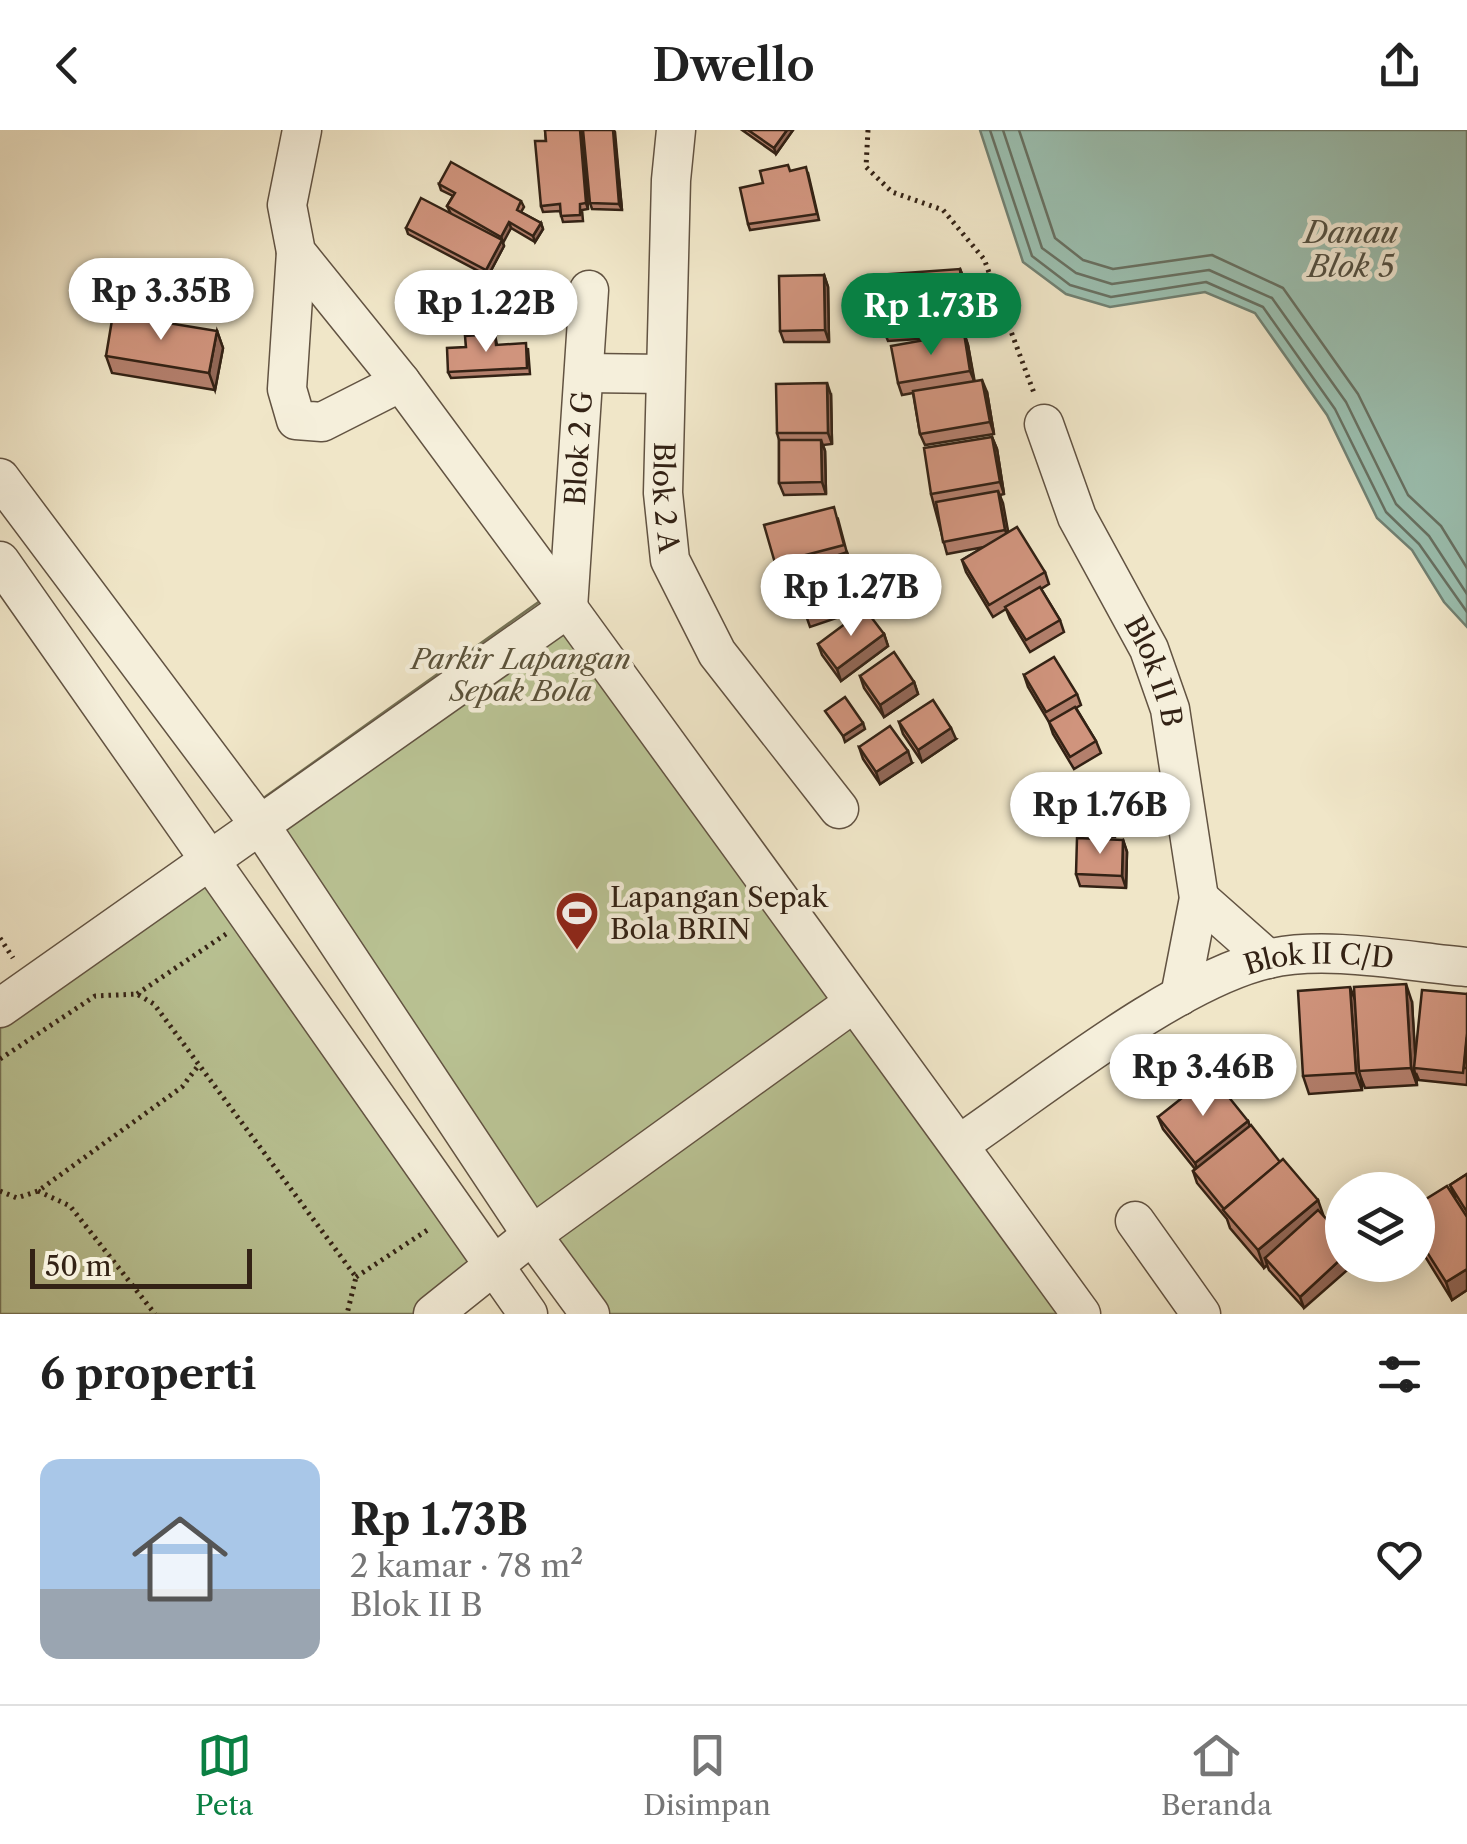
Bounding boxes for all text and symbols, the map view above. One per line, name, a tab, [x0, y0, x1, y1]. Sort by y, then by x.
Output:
text: Dwello	[652, 37, 815, 93]
icon: back	[40, 38, 95, 93]
icon: share	[1372, 38, 1427, 93]
water label: Danau Blok 5	[1302, 214, 1398, 285]
pin: Rp 3.35B	[58, 258, 264, 343]
pin: Rp 1.22B	[383, 270, 589, 355]
text: Rp 3.35B	[91, 271, 231, 310]
pin: Rp 1.73B	[828, 273, 1034, 358]
text: Rp 1.22B	[417, 283, 555, 322]
text: Rp 1.73B	[863, 286, 999, 325]
street label: Blok 2 G	[558, 390, 599, 506]
street label: Blok 2 A	[645, 442, 686, 556]
pin: Rp 1.27B	[748, 554, 954, 639]
text: Rp 1.27B	[783, 567, 919, 606]
street label: Blok II B	[1117, 610, 1189, 729]
park label: Parkir Lapangan Sepak Bola	[409, 642, 631, 708]
pin: Rp 1.76B	[997, 772, 1203, 857]
text: Rp 1.76B	[1032, 785, 1168, 824]
place label: Lapangan Sepak Bola BRIN	[610, 880, 830, 946]
sports icon: Lapangan Sepak Bola BRIN	[554, 890, 600, 951]
street label: Blok II C/D	[1240, 937, 1396, 982]
pin: Rp 3.46B	[1100, 1034, 1306, 1119]
text: Rp 3.46B	[1132, 1047, 1274, 1086]
map controls	[1325, 1172, 1435, 1282]
button: layers	[1325, 1172, 1435, 1282]
scale bar	[30, 1244, 252, 1288]
text: 50 m	[45, 1249, 112, 1283]
icon: filters	[1372, 1347, 1427, 1402]
text: 6 properti	[40, 1348, 256, 1400]
text: Rp 1.73B	[350, 1494, 528, 1546]
icon: home	[120, 1499, 240, 1619]
icon: heart	[1372, 1532, 1427, 1587]
text: 2 kamar · 78 m²	[350, 1546, 583, 1585]
text: Blok II B	[350, 1585, 483, 1624]
tab: Peta	[195, 1728, 253, 1822]
tab: Disimpan	[643, 1728, 771, 1822]
tab: Beranda	[1161, 1728, 1272, 1822]

